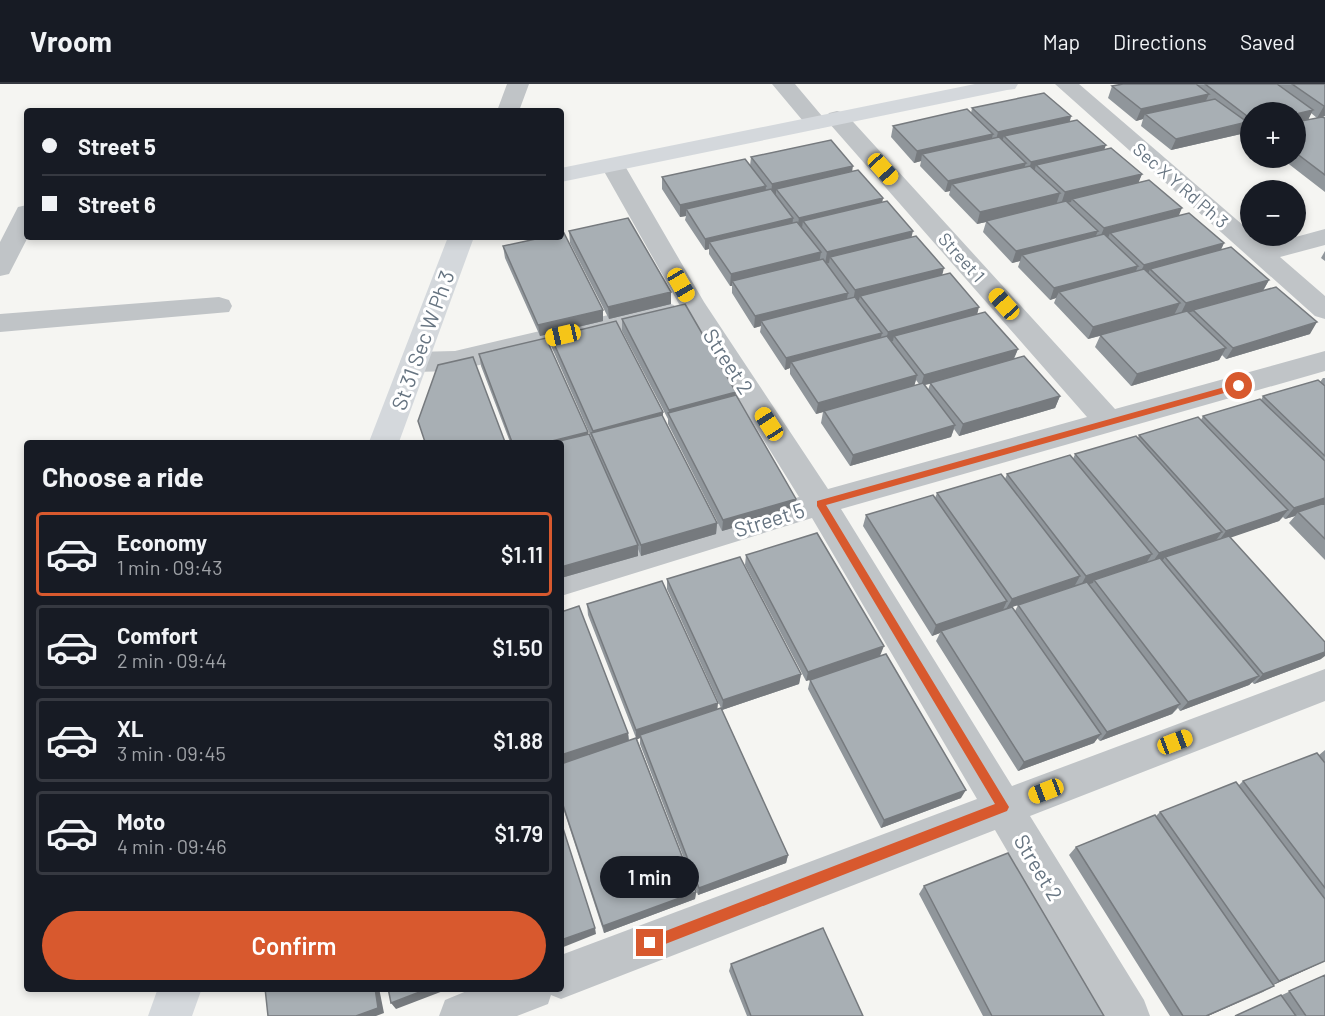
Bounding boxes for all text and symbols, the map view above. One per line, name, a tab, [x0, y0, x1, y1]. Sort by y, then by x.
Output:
text: Vroom	[30, 24, 112, 58]
text: Map	[1043, 29, 1080, 54]
text: Directions	[1113, 29, 1207, 54]
text: Saved	[1240, 29, 1295, 54]
map controls	[1240, 102, 1306, 246]
button: +	[1240, 102, 1306, 168]
text: Street 5	[78, 133, 156, 159]
street label: Sec X Y Rd Ph 3	[1129, 138, 1233, 232]
car	[864, 150, 902, 188]
button: −	[1240, 180, 1306, 246]
text: Street 6	[78, 191, 156, 217]
street label: Street 1	[934, 228, 990, 286]
car	[664, 265, 698, 305]
street label: St 31 Sec W Ph 3	[385, 267, 459, 413]
car	[985, 285, 1023, 323]
car	[543, 322, 583, 348]
street label: Street 2	[699, 324, 759, 398]
route start	[1225, 372, 1252, 399]
car	[752, 404, 786, 444]
text: Choose a ride	[42, 460, 204, 492]
street label: Street 5	[731, 496, 807, 542]
icon: car	[45, 527, 99, 581]
text: Economy	[117, 529, 207, 555]
text: $1.11	[501, 541, 543, 567]
text: 1 min · 09:43	[117, 555, 222, 579]
icon: car	[45, 620, 99, 674]
text: Comfort	[117, 622, 198, 648]
text: $1.50	[493, 634, 543, 660]
text: 2 min · 09:44	[117, 648, 227, 672]
icon: car	[45, 713, 99, 767]
text: XL	[117, 715, 143, 741]
text: $1.88	[493, 727, 543, 753]
car	[1155, 727, 1195, 757]
text: 3 min · 09:45	[117, 741, 226, 765]
car	[1026, 776, 1066, 806]
icon: car	[45, 806, 99, 860]
text: Moto	[117, 808, 165, 834]
text: $1.79	[494, 820, 543, 846]
street label: Street 2	[1010, 829, 1068, 905]
text: 4 min · 09:46	[117, 834, 226, 858]
callout: 1 min	[600, 856, 700, 898]
text: 1 min	[628, 865, 671, 889]
button: Confirm	[42, 911, 546, 980]
route end	[636, 929, 663, 956]

